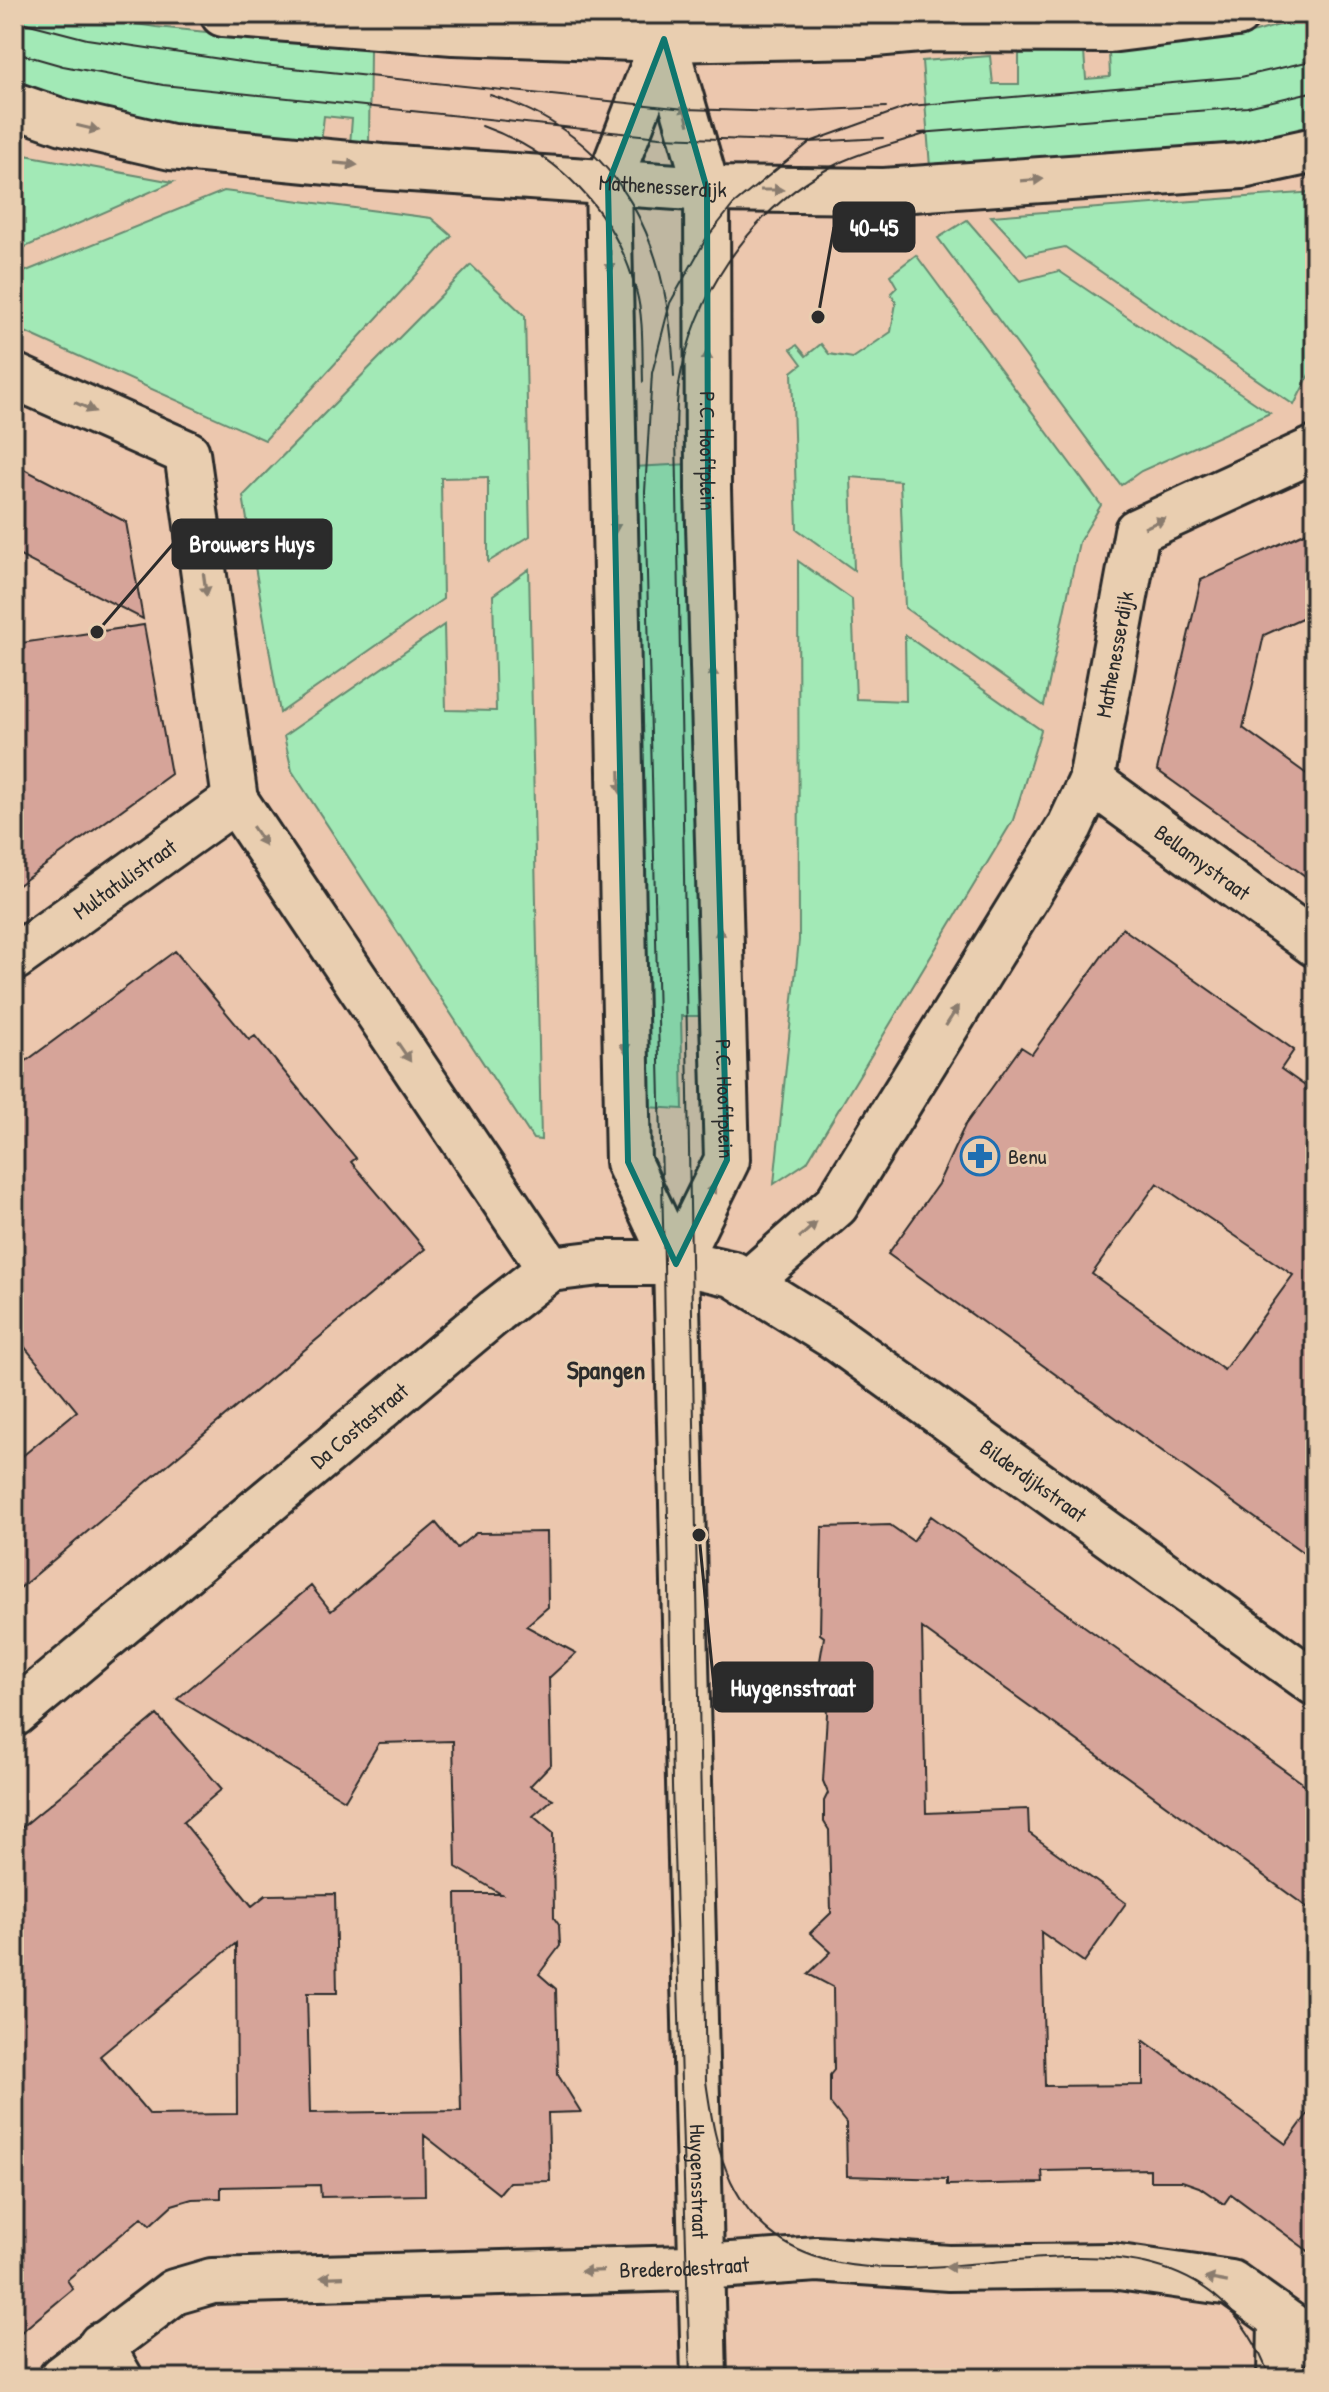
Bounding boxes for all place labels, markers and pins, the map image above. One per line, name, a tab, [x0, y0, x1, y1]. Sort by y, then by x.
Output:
callout: 40-45	[834, 203, 914, 251]
callout: Brouwers Huys	[173, 520, 331, 568]
pharmacy icon: Benu	[959, 1135, 1001, 1177]
place label: Benu	[1008, 1141, 1047, 1171]
callout: Huygensstraat	[714, 1663, 872, 1711]

